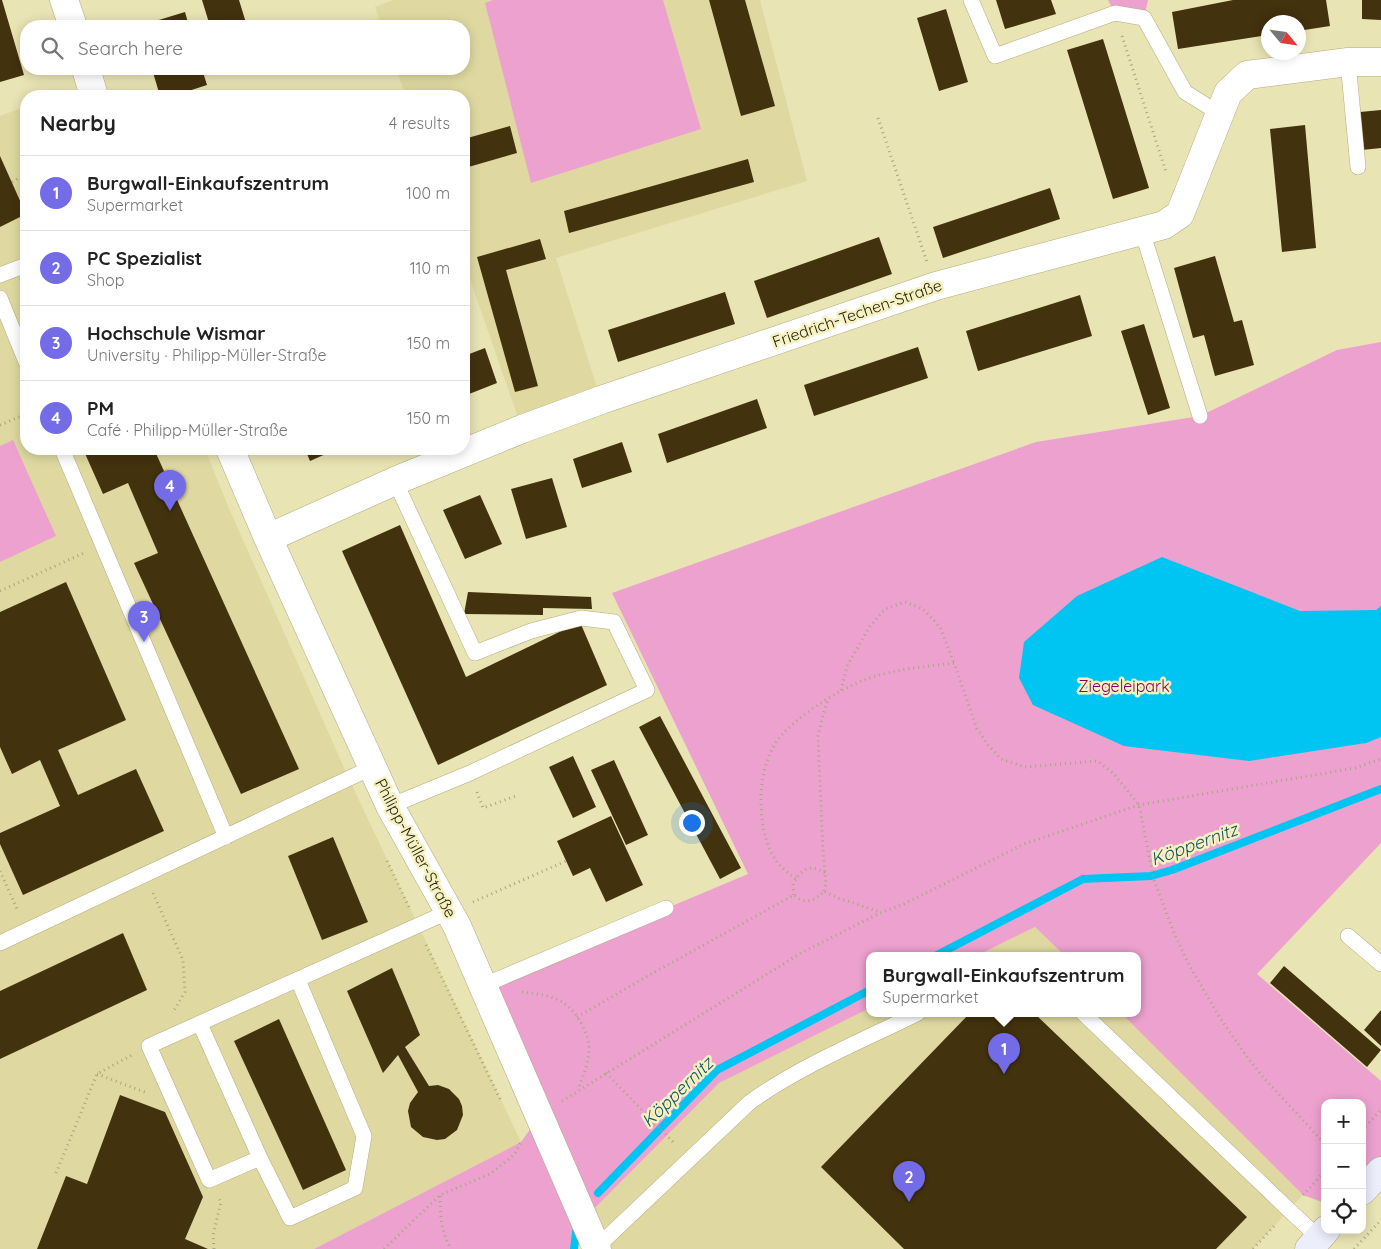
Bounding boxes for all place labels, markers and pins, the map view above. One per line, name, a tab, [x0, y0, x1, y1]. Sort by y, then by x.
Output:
pin: 4	[154, 470, 186, 511]
pin: 3	[128, 601, 160, 642]
pin: 1	[988, 1033, 1020, 1074]
pin: 2	[893, 1161, 925, 1202]

